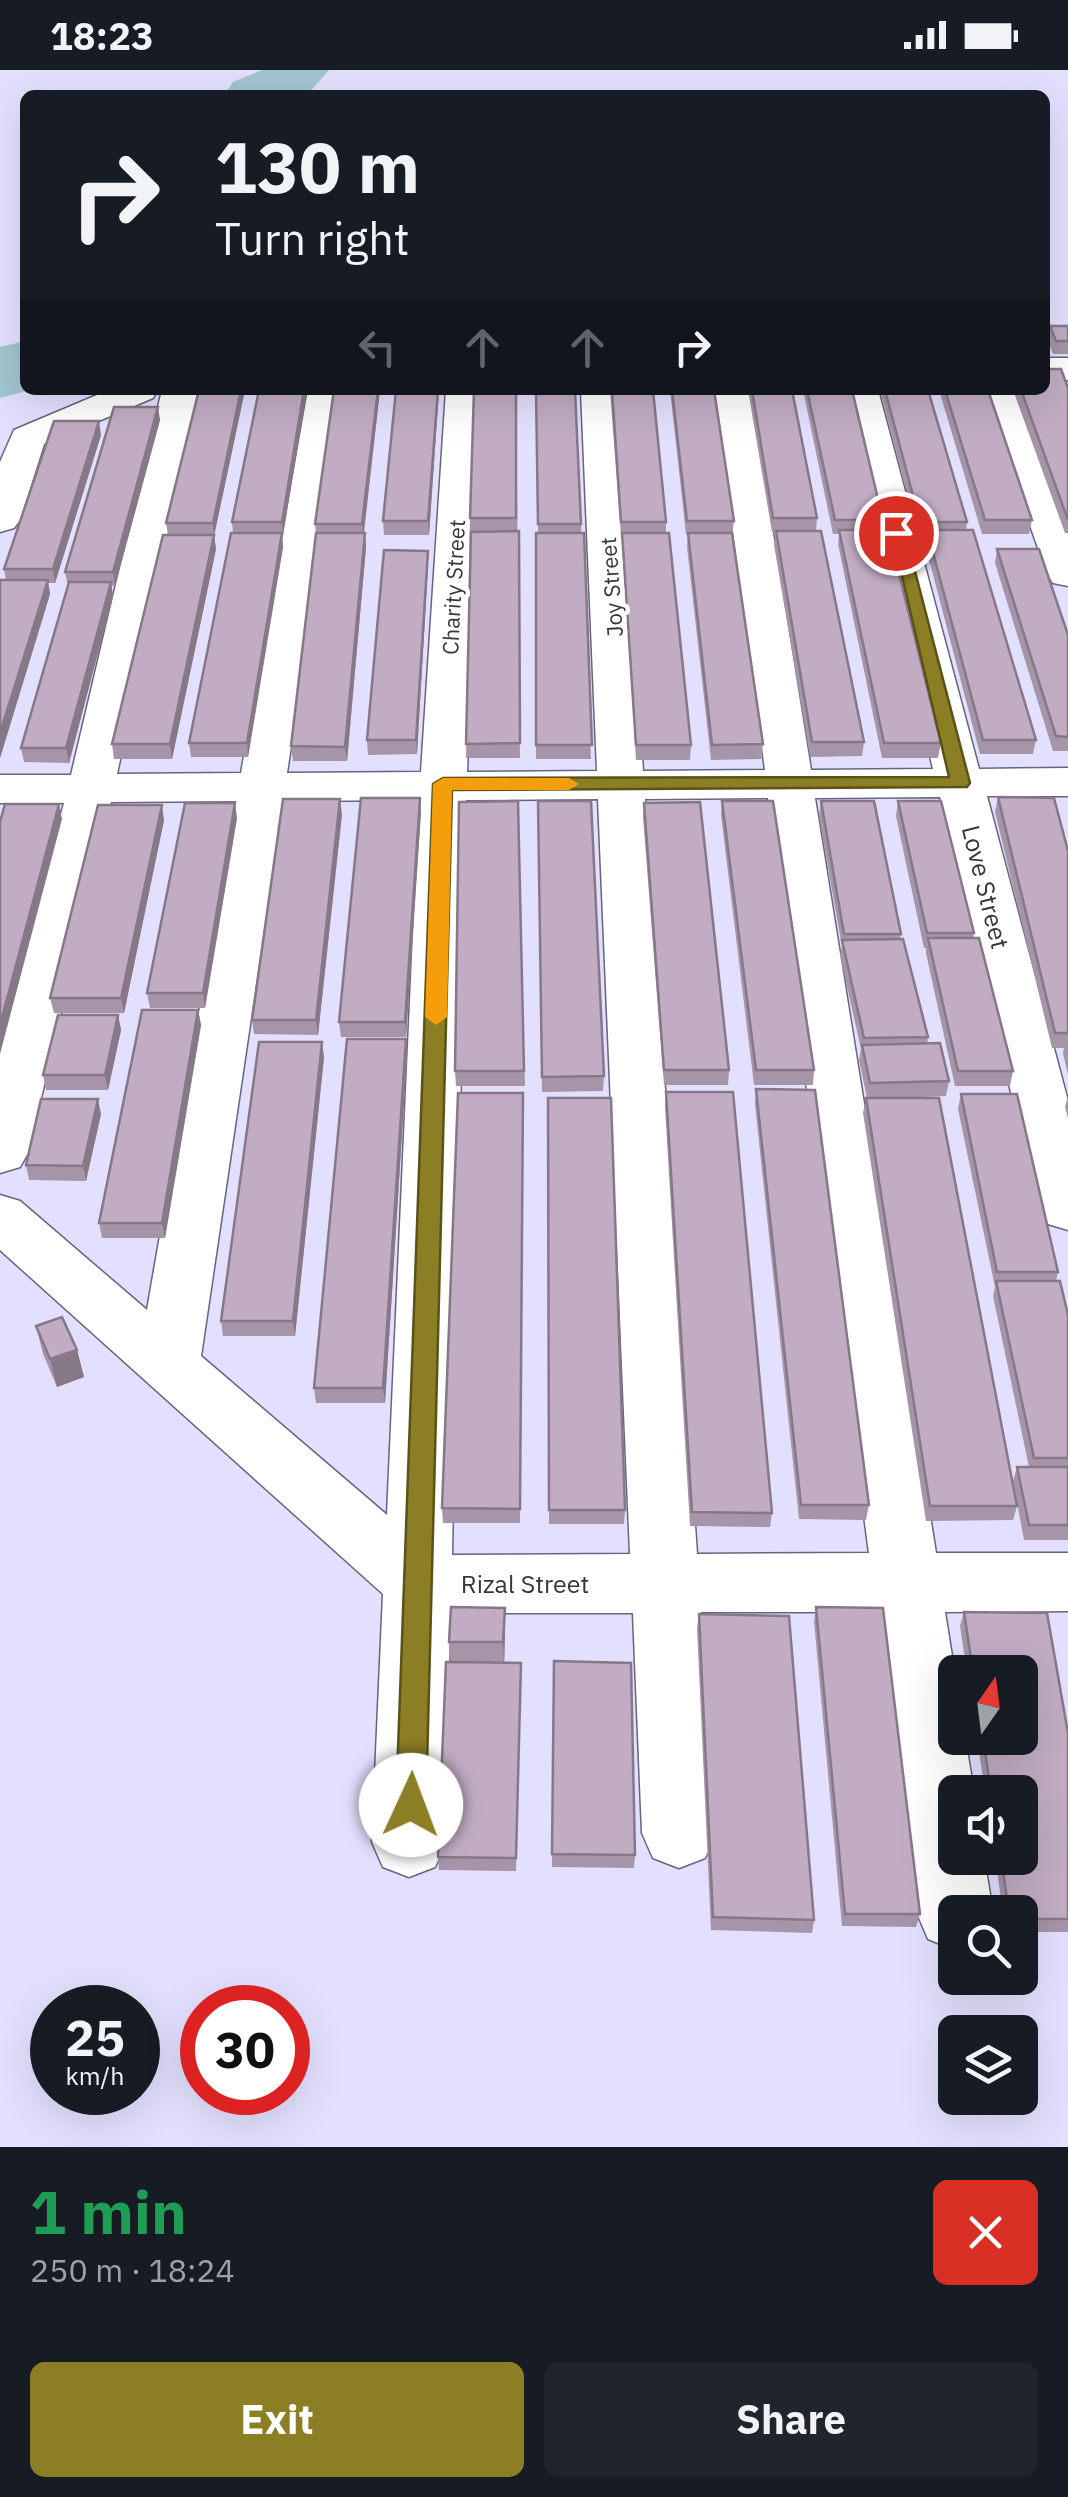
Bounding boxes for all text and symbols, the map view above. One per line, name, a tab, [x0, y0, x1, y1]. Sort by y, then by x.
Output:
text: 18:23	[50, 11, 154, 60]
text: 130 m	[215, 121, 420, 212]
icon: right	[50, 130, 180, 260]
text: Turn right	[215, 209, 410, 267]
icon: left	[350, 320, 405, 375]
icon: ahead	[455, 320, 510, 375]
icon: ahead	[560, 320, 615, 375]
icon: right	[665, 320, 720, 375]
pin	[854, 491, 939, 576]
icon: arrive	[869, 506, 924, 561]
street label: Charity Street	[435, 518, 471, 656]
street label: Joy Street	[593, 536, 629, 638]
street label: Love Street	[955, 822, 1017, 952]
street label: Rizal Street	[461, 1567, 589, 1600]
north arrow	[938, 1655, 1038, 1755]
map controls	[938, 1655, 1038, 2115]
position arrow	[359, 1753, 463, 1857]
button: sound	[938, 1775, 1038, 1875]
button: search	[938, 1895, 1038, 1995]
speed limit sign: 30	[180, 1985, 310, 2115]
text: 25	[65, 2005, 125, 2070]
button: layers	[938, 2015, 1038, 2115]
text: km/h	[66, 2059, 124, 2092]
text: 1 min	[30, 2172, 187, 2251]
button: close	[933, 2180, 1038, 2285]
text: 250 m · 18:24	[30, 2249, 235, 2291]
button: Exit	[30, 2362, 524, 2477]
button: Share	[544, 2362, 1038, 2477]

